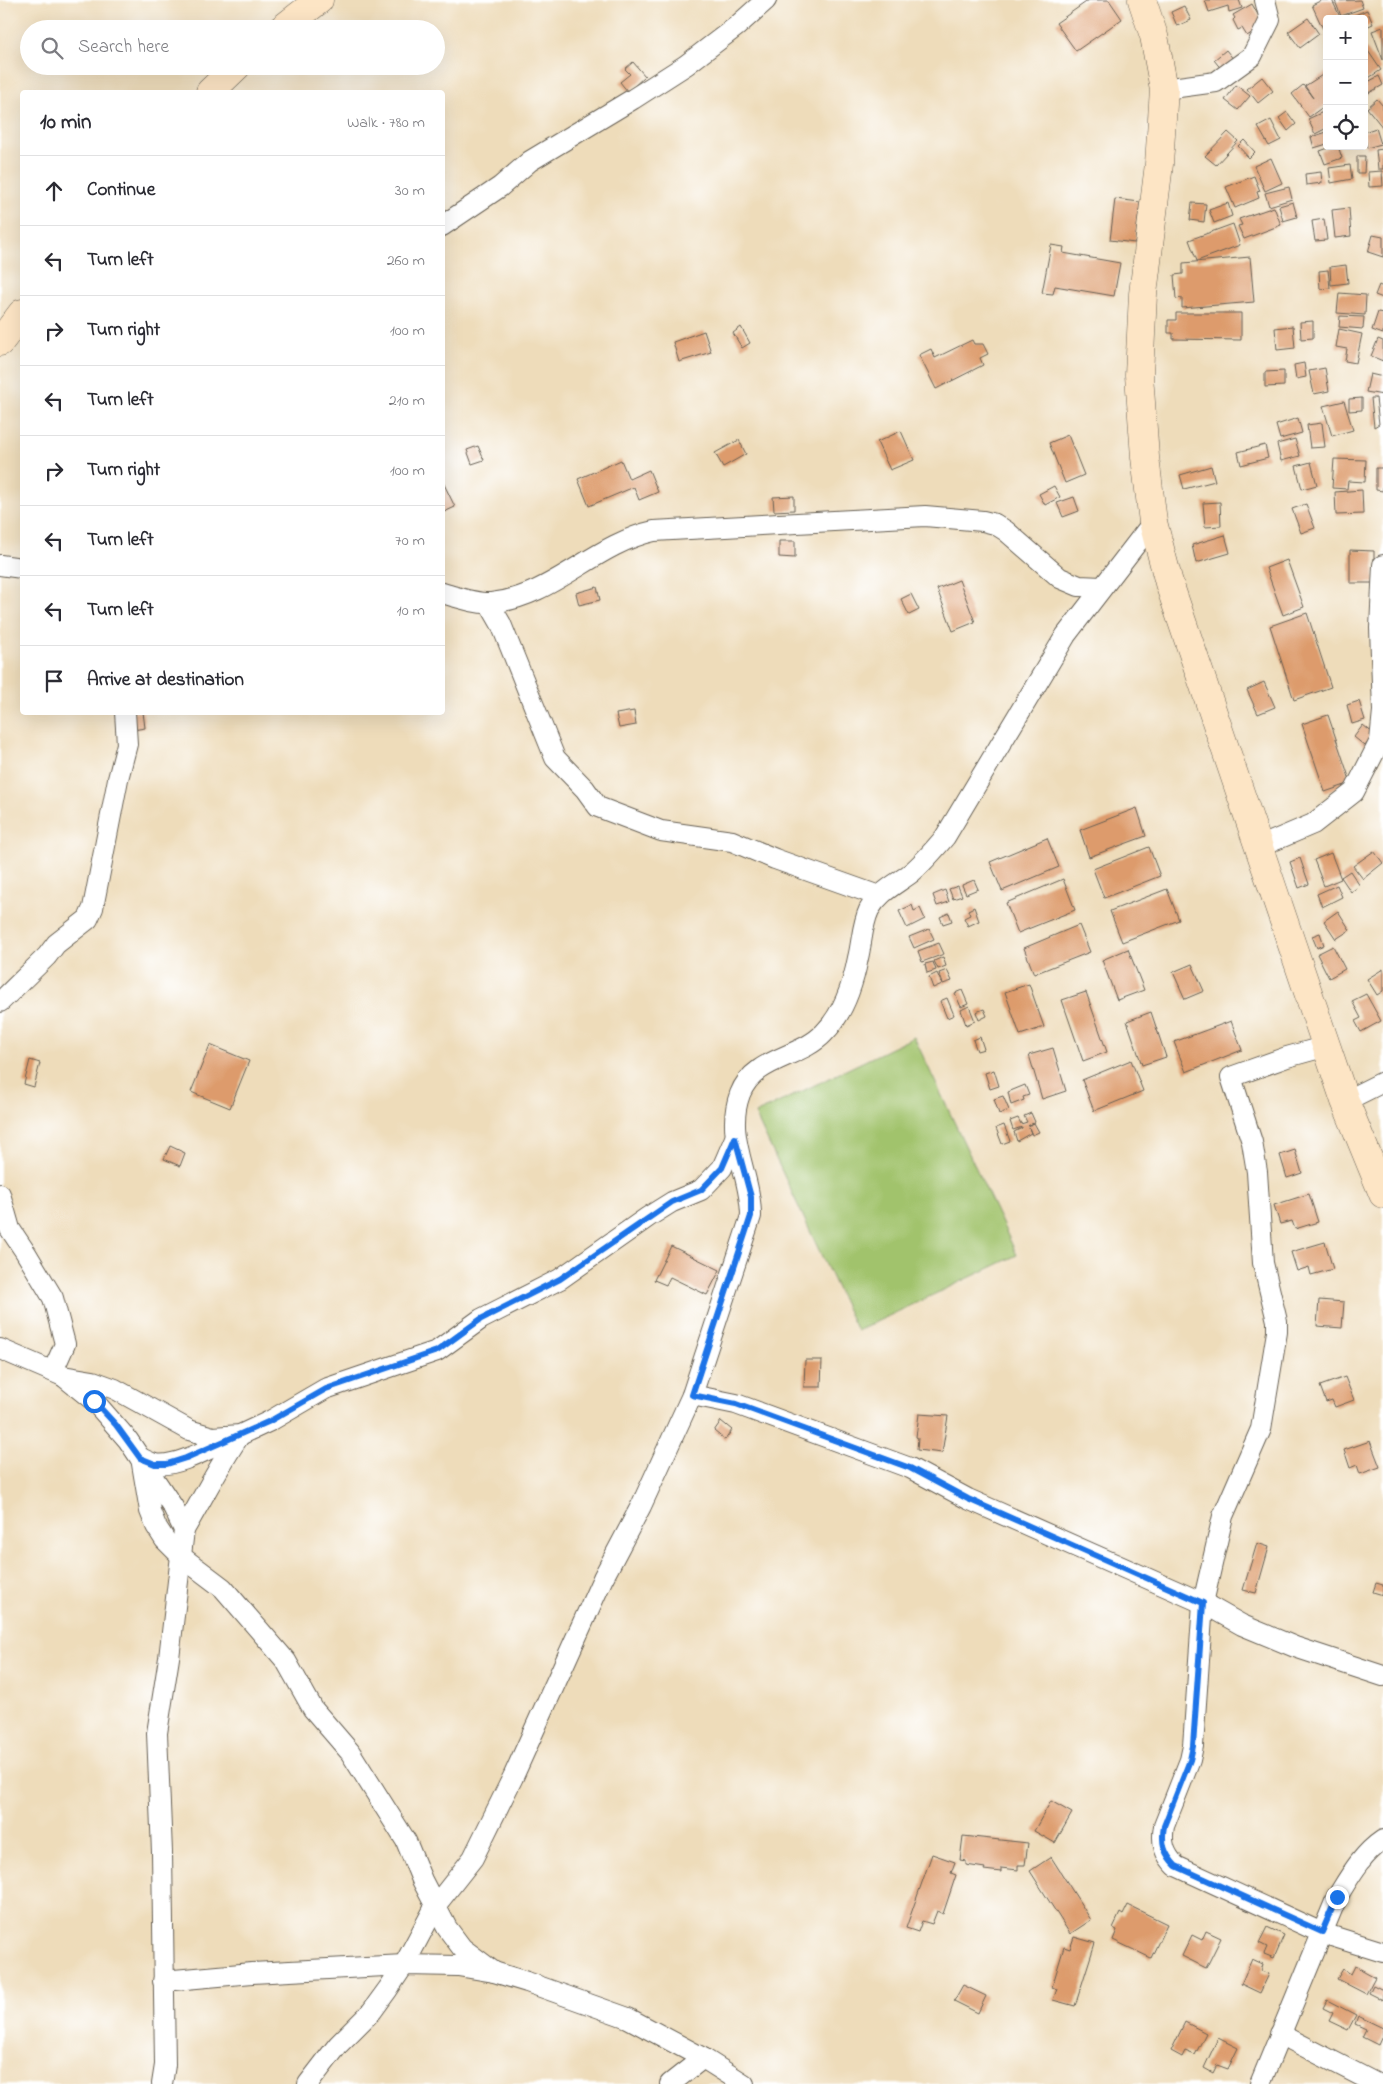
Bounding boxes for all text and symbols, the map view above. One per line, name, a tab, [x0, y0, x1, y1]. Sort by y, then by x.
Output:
map controls	[1323, 15, 1368, 150]
button: +	[1323, 15, 1368, 60]
search box	[20, 20, 445, 75]
icon: search	[38, 34, 66, 62]
text: Search here	[78, 34, 169, 61]
button: −	[1323, 60, 1368, 105]
button: locate	[1323, 105, 1368, 150]
text: 10 min	[40, 108, 91, 138]
text: Walk · 780 m	[347, 111, 425, 135]
icon: ahead	[40, 177, 68, 205]
text: Continue	[87, 177, 155, 204]
text: 30 m	[395, 179, 425, 203]
icon: left	[40, 247, 68, 275]
text: Turn left	[87, 247, 154, 274]
text: 260 m	[387, 249, 425, 273]
icon: right	[40, 317, 68, 345]
text: Turn right	[87, 317, 160, 344]
text: 100 m	[390, 319, 425, 343]
icon: left	[40, 387, 68, 415]
text: Turn left	[87, 387, 154, 414]
text: 210 m	[389, 389, 425, 413]
icon: right	[40, 457, 68, 485]
text: Turn right	[87, 457, 160, 484]
text: 100 m	[390, 459, 425, 483]
icon: left	[40, 527, 68, 555]
text: Turn left	[87, 527, 154, 554]
text: 70 m	[395, 529, 425, 553]
icon: left	[40, 597, 68, 625]
text: Turn left	[87, 597, 154, 624]
text: 10 m	[397, 599, 425, 623]
icon: arrive	[40, 667, 68, 695]
text: Arrive at destination	[87, 667, 244, 694]
route start	[83, 1390, 106, 1413]
route end	[1326, 1886, 1349, 1909]

